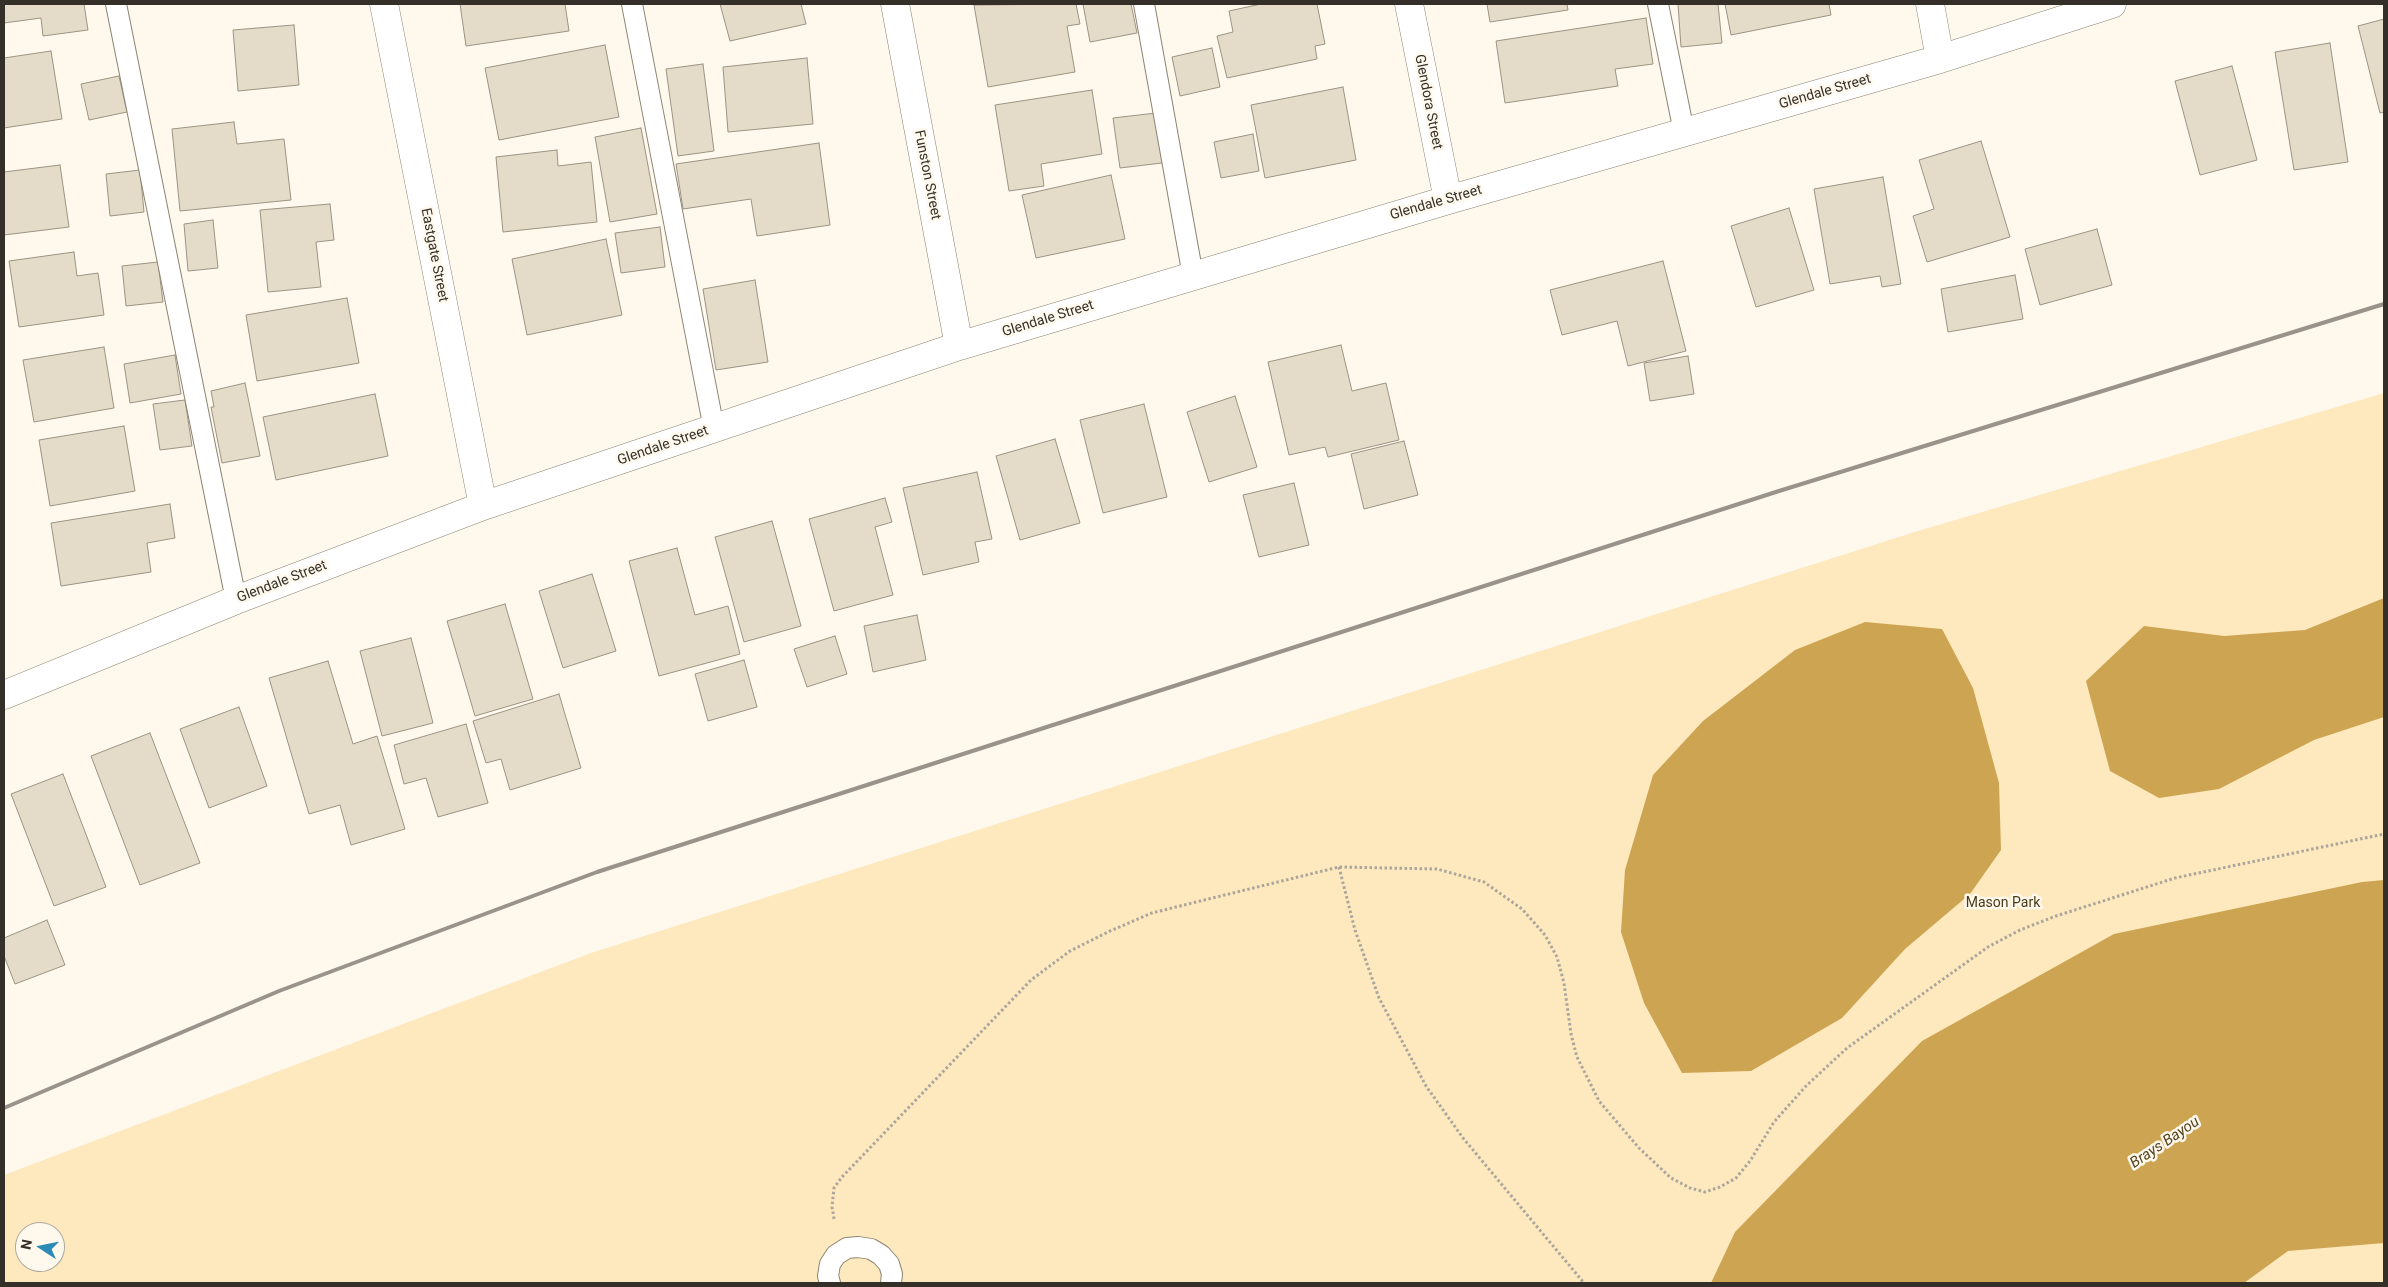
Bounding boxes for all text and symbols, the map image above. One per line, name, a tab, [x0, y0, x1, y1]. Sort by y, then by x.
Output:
street label: Glendora Street	[1411, 53, 1445, 151]
street label: Glendale Street	[1777, 71, 1873, 113]
street label: Funston Street	[910, 129, 944, 221]
street label: Glendale Street	[1388, 182, 1484, 224]
street label: Eastgate Street	[417, 207, 451, 303]
street label: Glendale Street	[1000, 297, 1096, 341]
street label: Glendale Street	[615, 423, 711, 469]
street label: Glendale Street	[235, 557, 329, 607]
park label: Mason Park	[1966, 895, 2040, 911]
water label: Brays Bayou	[2127, 1113, 2203, 1173]
north arrow	[15, 1222, 65, 1272]
text: N	[17, 1238, 35, 1251]

